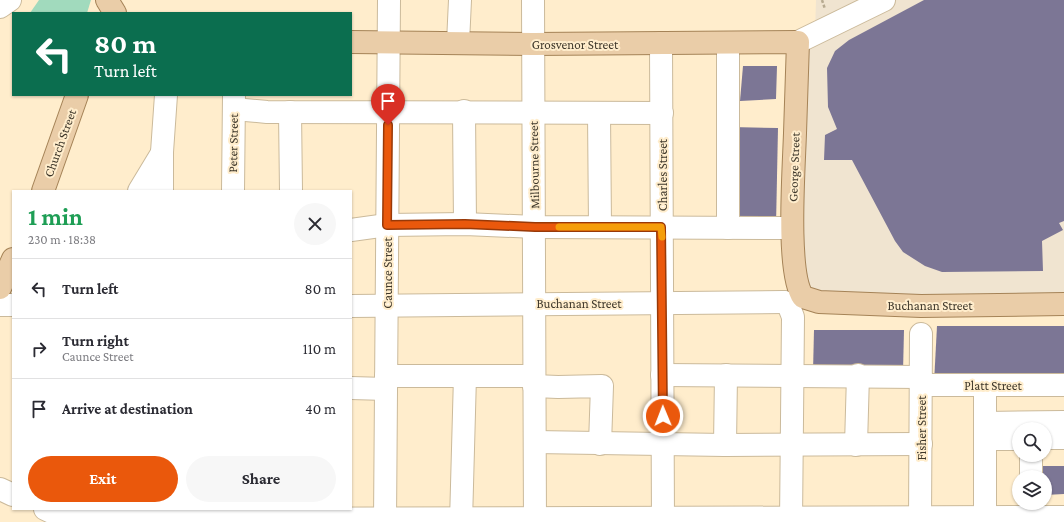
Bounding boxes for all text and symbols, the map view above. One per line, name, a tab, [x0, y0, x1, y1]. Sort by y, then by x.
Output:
icon: left	[28, 28, 80, 80]
text: 80 m	[94, 28, 156, 59]
street label: Grosvenor Street	[532, 37, 619, 52]
text: Turn left	[94, 61, 157, 81]
pin	[371, 84, 405, 125]
icon: arrive	[377, 90, 399, 112]
street label: Church Street	[41, 106, 79, 179]
street label: Peter Street	[225, 112, 241, 173]
street label: Milbourne Street	[526, 120, 542, 209]
street label: George Street	[785, 131, 803, 202]
street label: Charles Street	[655, 138, 670, 211]
text: 1 min	[28, 203, 83, 230]
button: close	[294, 203, 336, 245]
text: 230 m · 18:38	[28, 232, 96, 247]
street label: Caunce Street	[380, 237, 395, 309]
icon: left	[28, 278, 50, 300]
text: Turn left	[62, 281, 118, 297]
text: 80 m	[305, 281, 336, 297]
street label: Buchanan Street	[536, 296, 622, 311]
street label: Buchanan Street	[887, 298, 973, 313]
text: Turn right	[62, 333, 129, 349]
icon: right	[28, 338, 50, 360]
text: 110 m	[303, 341, 336, 357]
text: Caunce Street	[62, 349, 133, 364]
street label: Platt Street	[964, 378, 1022, 393]
position arrow	[642, 395, 684, 437]
street label: Fisher Street	[914, 395, 929, 461]
icon: arrive	[28, 398, 50, 420]
text: Arrive at destination	[62, 401, 193, 417]
text: 40 m	[305, 401, 336, 417]
map controls	[1012, 422, 1052, 510]
button: search	[1012, 422, 1052, 462]
button: Exit	[28, 456, 178, 502]
button: Share	[186, 456, 336, 502]
button: layers	[1012, 470, 1052, 510]

